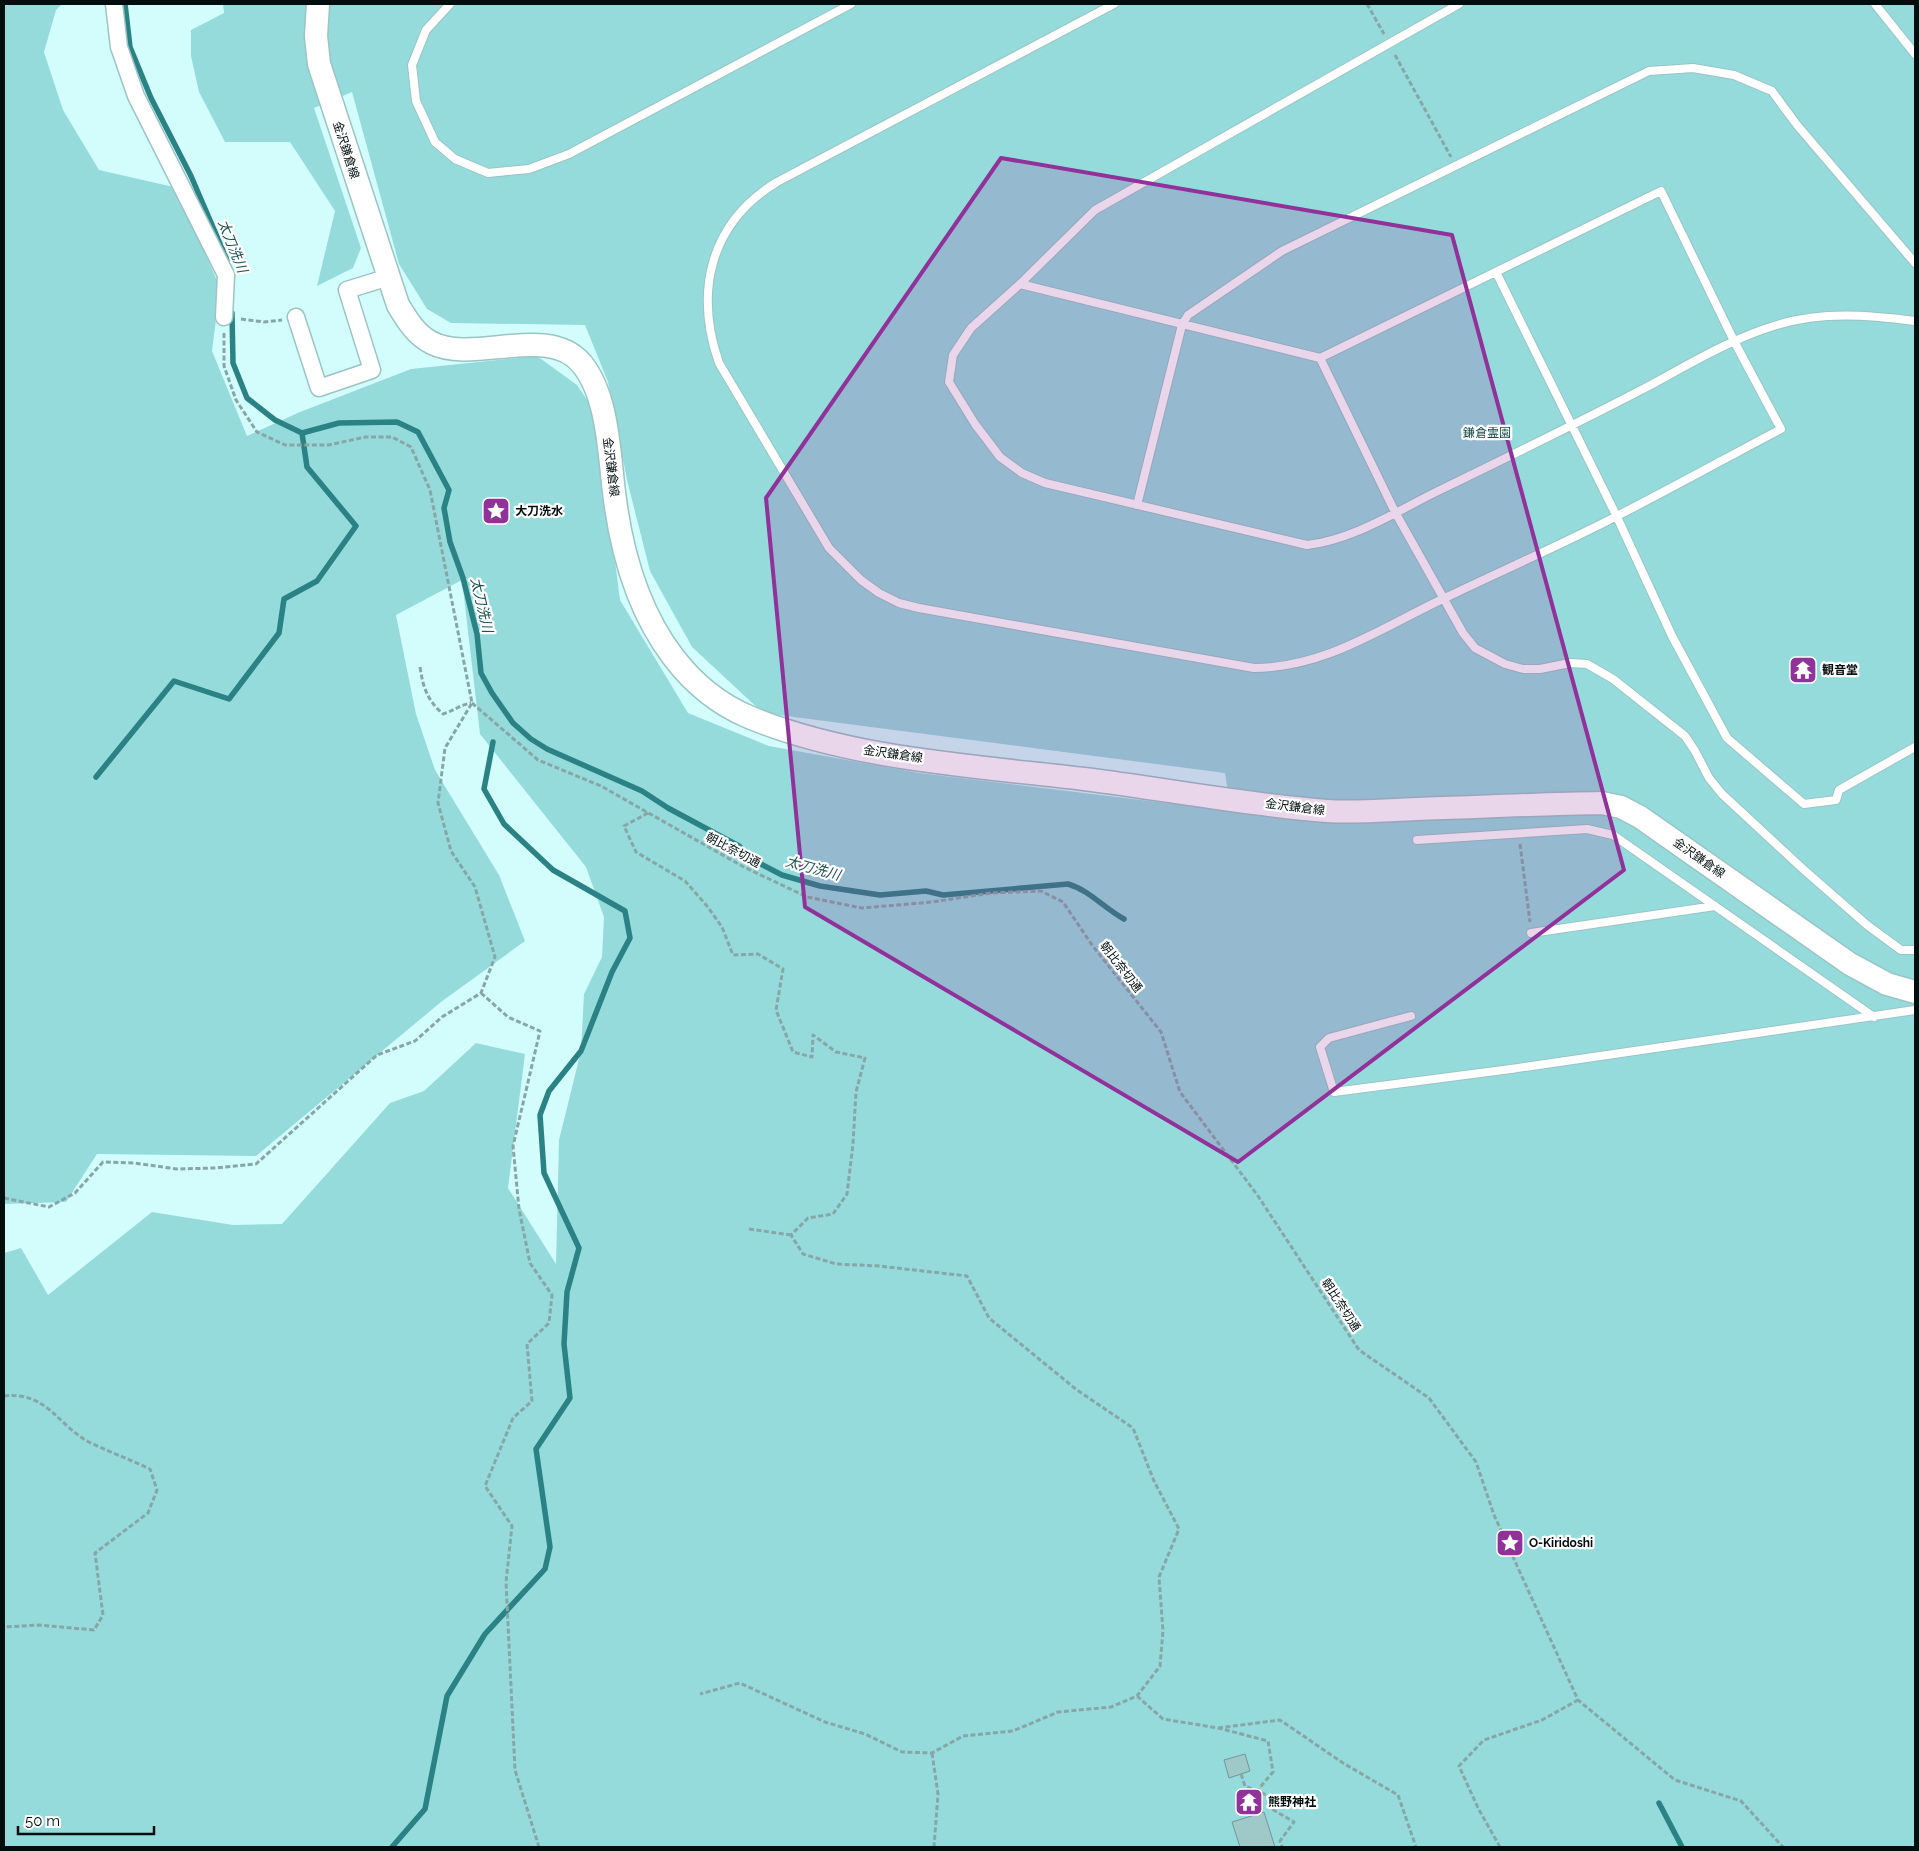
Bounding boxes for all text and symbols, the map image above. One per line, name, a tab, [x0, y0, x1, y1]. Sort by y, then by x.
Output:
street label: 金沢鎌倉線	[330, 119, 362, 181]
water label: 太刀洗川	[215, 217, 252, 277]
park label: 鎌倉霊園	[1463, 426, 1511, 440]
street label: 金沢鎌倉線	[600, 436, 622, 498]
place icon: 大刀洗水	[481, 496, 511, 526]
place label: 大刀洗水	[515, 504, 563, 518]
water label: 太刀洗川	[468, 576, 497, 636]
temple icon: 観音堂	[1788, 655, 1818, 685]
place label: 観音堂	[1822, 663, 1858, 677]
street label: 金沢鎌倉線	[862, 743, 924, 765]
street label: 金沢鎌倉線	[1264, 796, 1326, 818]
street label: 朝比奈切通	[703, 830, 763, 870]
street label: 金沢鎌倉線	[1670, 835, 1728, 881]
water label: 太刀洗川	[784, 853, 844, 883]
street label: 朝比奈切通	[1097, 939, 1145, 995]
street label: 朝比奈切通	[1319, 1276, 1363, 1334]
place icon: O-Kiridoshi	[1495, 1528, 1525, 1558]
place label: O-Kiridoshi	[1529, 1536, 1593, 1550]
temple icon: 熊野神社	[1234, 1787, 1264, 1817]
place label: 熊野神社	[1268, 1795, 1316, 1809]
scale bar	[18, 1804, 154, 1836]
text: 50 m	[25, 1812, 60, 1830]

